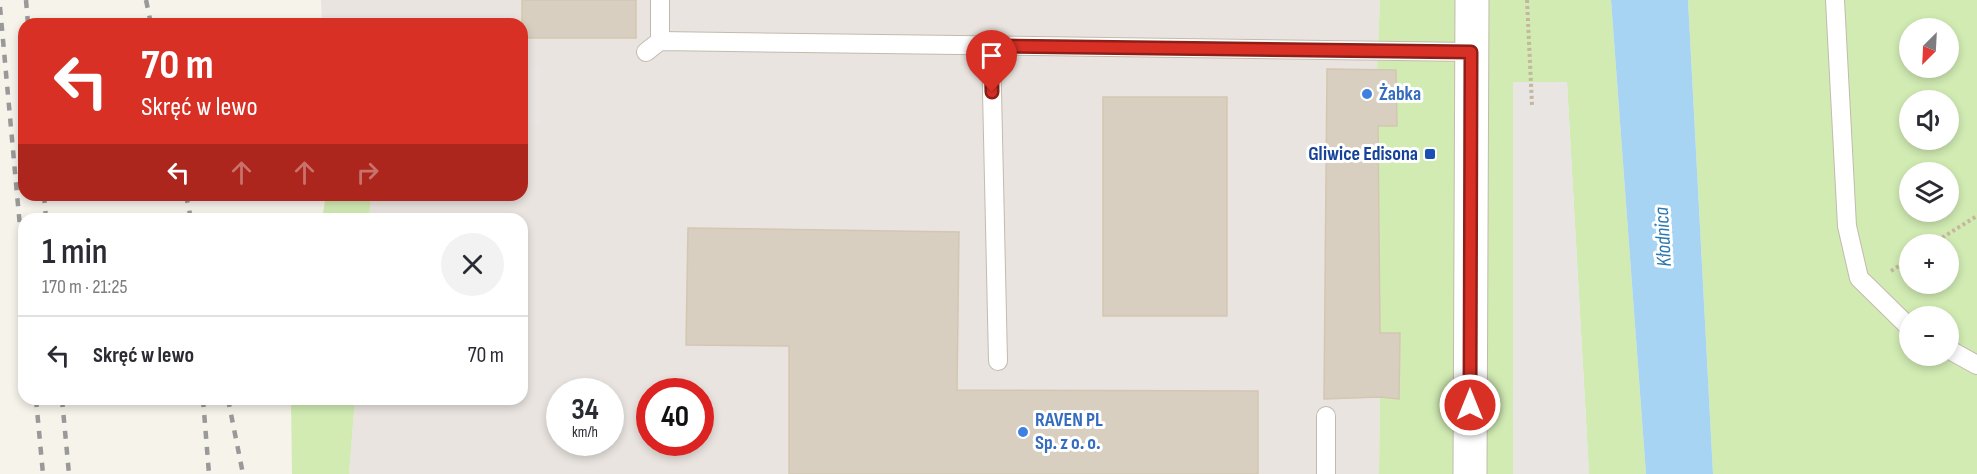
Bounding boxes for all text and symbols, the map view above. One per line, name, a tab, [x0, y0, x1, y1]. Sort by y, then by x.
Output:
north arrow	[1899, 18, 1959, 78]
map controls	[1899, 18, 1959, 366]
pin	[966, 30, 1017, 92]
icon: arrive	[975, 39, 1008, 72]
text: 70 m	[141, 40, 214, 91]
icon: left	[42, 42, 120, 120]
place label: Żabka	[1379, 82, 1421, 106]
marker: Żabka	[1360, 87, 1374, 101]
button: sound	[1899, 90, 1959, 150]
text: Skręć w lewo	[141, 91, 258, 123]
place label: Gliwice Edisona	[1308, 142, 1418, 166]
marker: Gliwice Edisona	[1423, 147, 1437, 161]
icon: left	[162, 156, 195, 189]
icon: ahead	[225, 156, 258, 189]
icon: ahead	[288, 156, 321, 189]
icon: right	[351, 156, 384, 189]
button: layers	[1899, 162, 1959, 222]
water label: Kłodnica	[1649, 206, 1677, 267]
text: 1 min	[42, 231, 107, 274]
button: close	[441, 233, 504, 296]
button: +	[1899, 234, 1959, 294]
text: 170 m · 21:25	[42, 275, 128, 299]
button: −	[1899, 306, 1959, 366]
icon: left	[42, 339, 75, 372]
text: Skręć w lewo	[93, 342, 194, 369]
text: 70 m	[468, 342, 504, 369]
position arrow	[1438, 373, 1502, 437]
speed limit sign: 40	[636, 378, 714, 456]
text: 34	[571, 392, 599, 428]
place label: RAVEN PL Sp. z o. o.	[1035, 408, 1103, 455]
text: km/h	[572, 423, 598, 442]
marker: RAVEN PL Sp. z o. o.	[1016, 425, 1030, 439]

